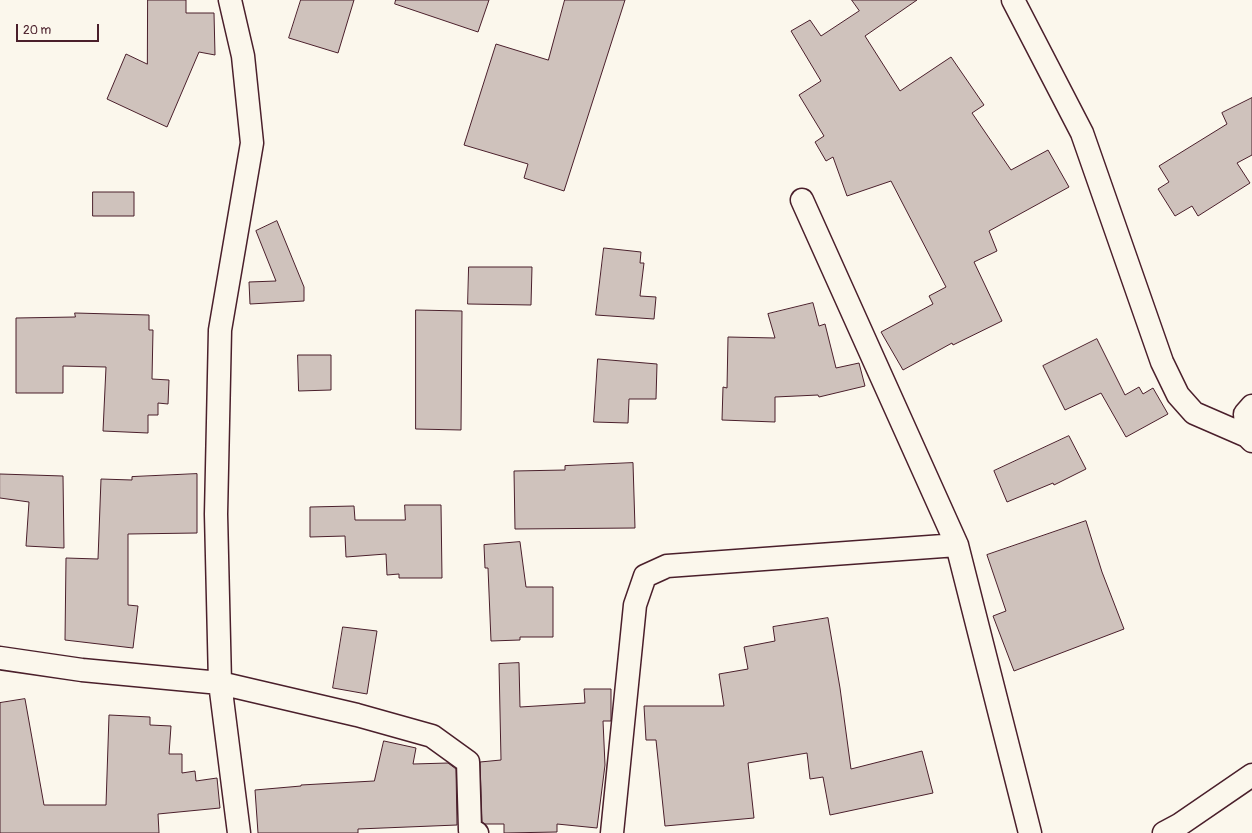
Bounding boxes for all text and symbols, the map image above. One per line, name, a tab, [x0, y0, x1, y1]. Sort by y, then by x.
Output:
scale bar	[18, 16, 101, 42]
text: 20 m	[23, 23, 51, 38]

